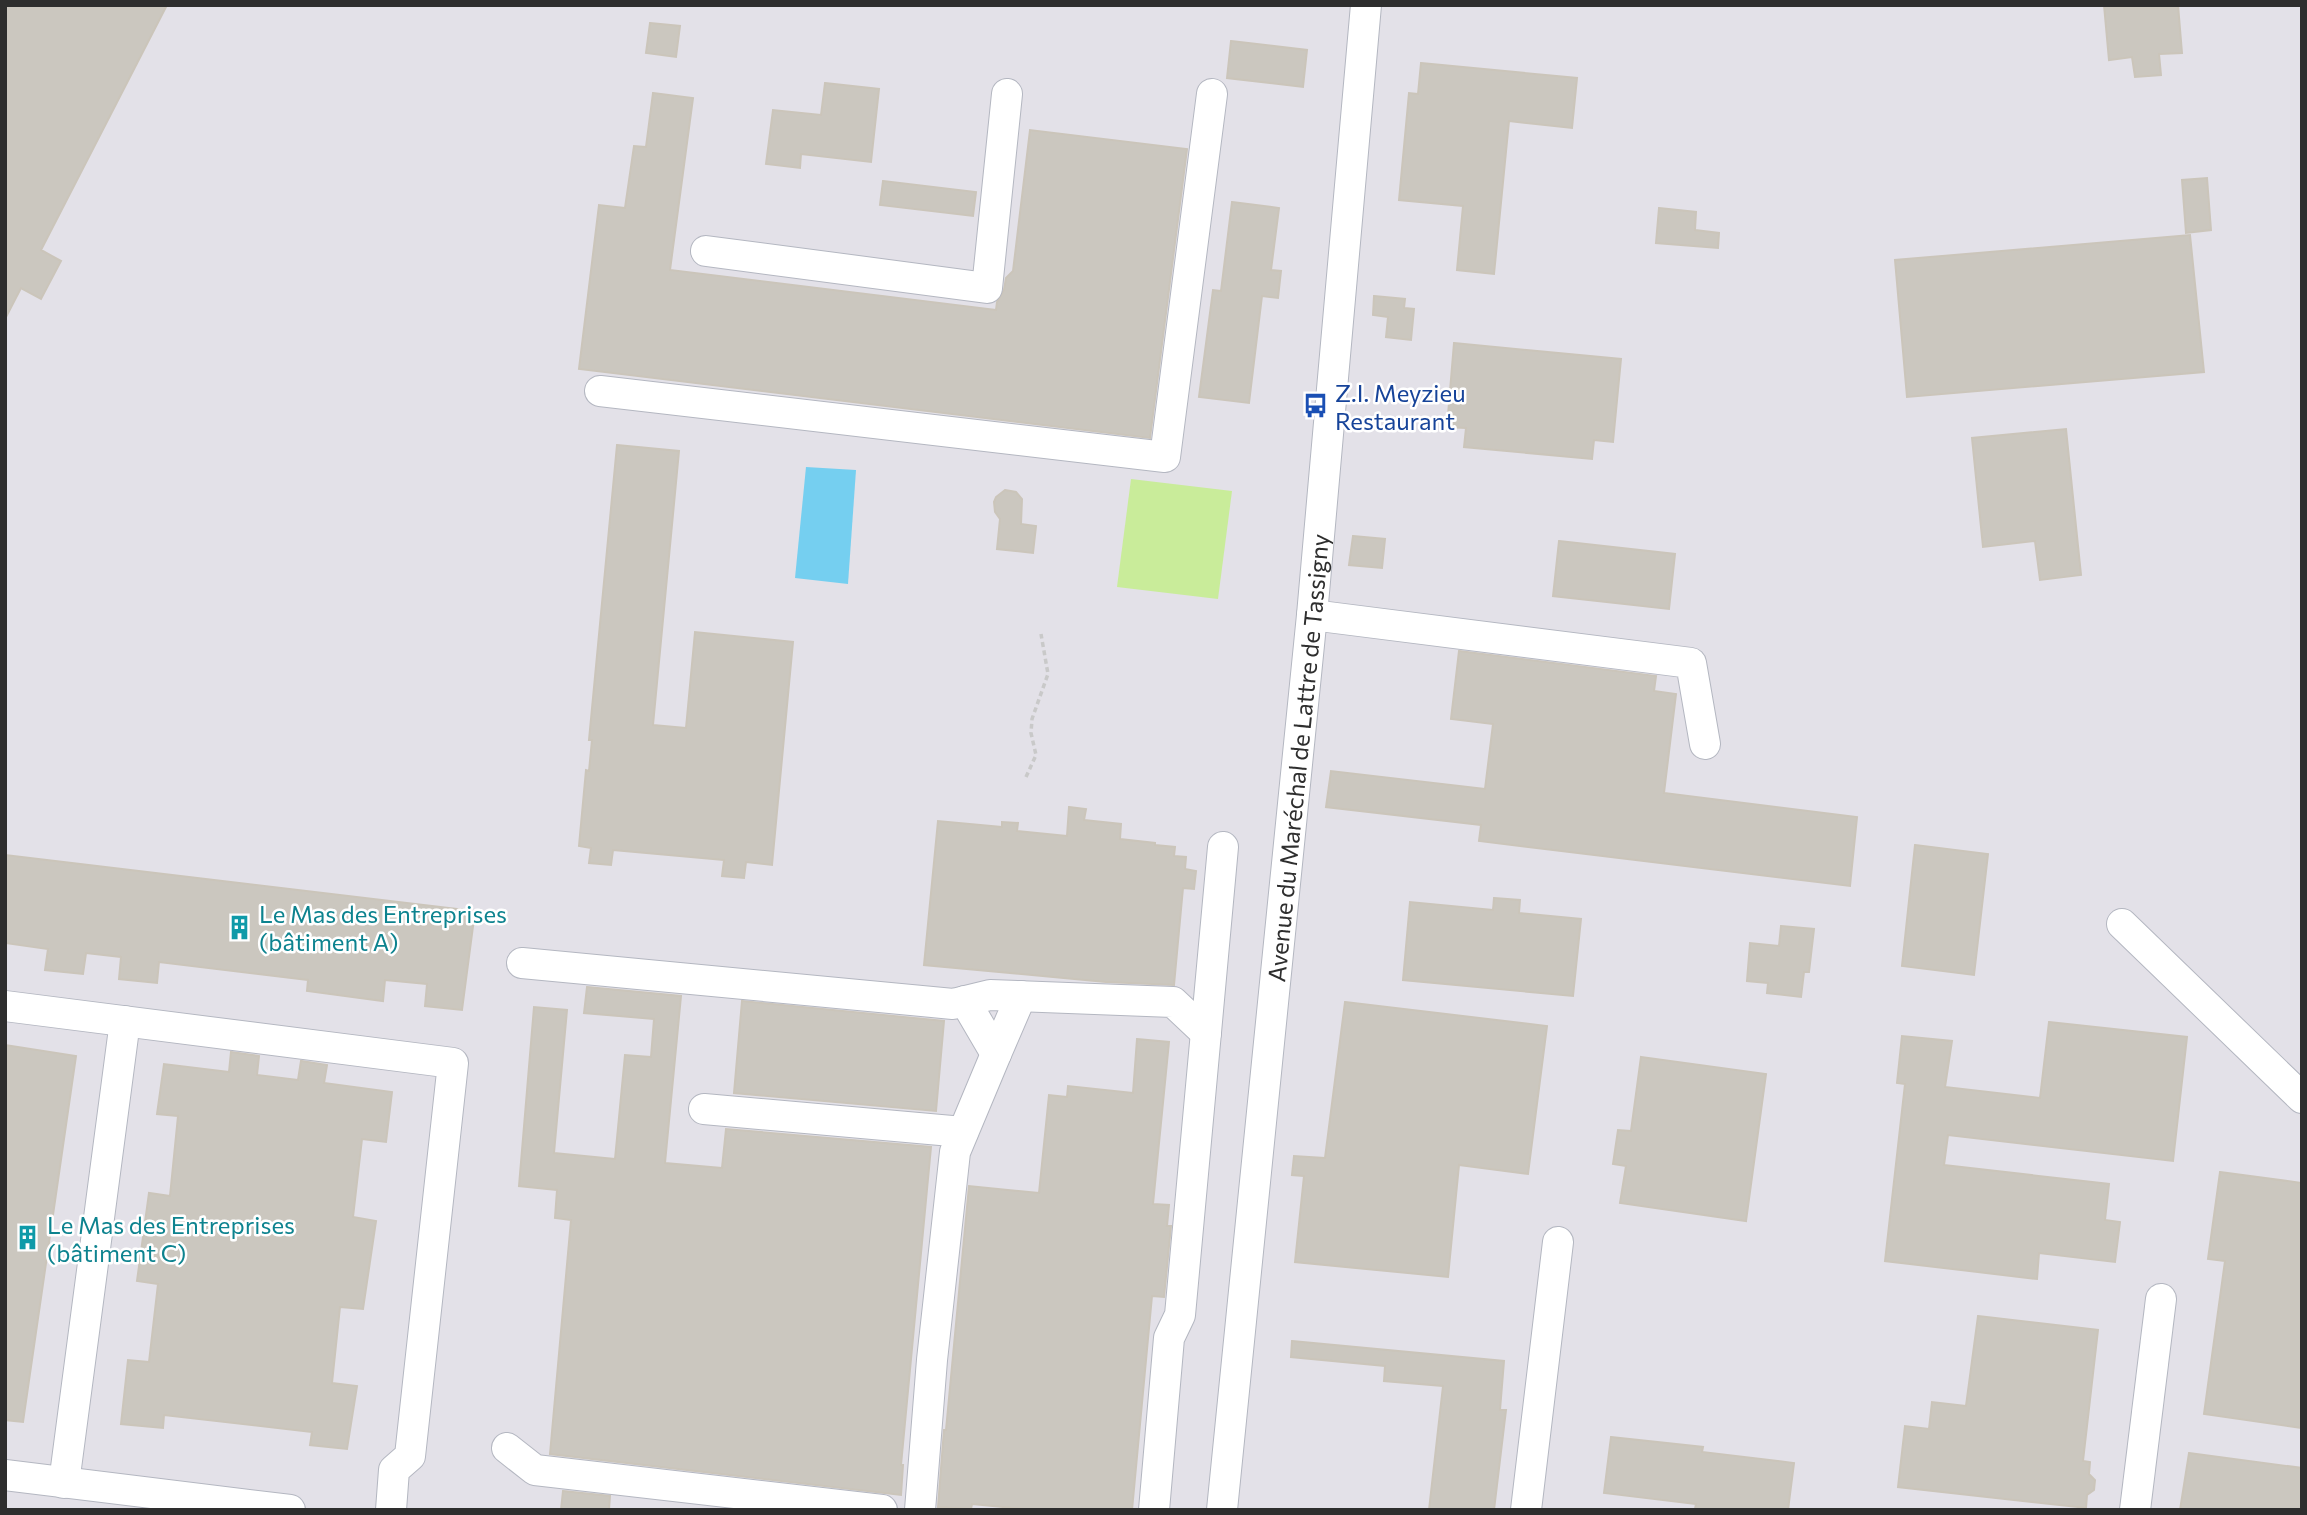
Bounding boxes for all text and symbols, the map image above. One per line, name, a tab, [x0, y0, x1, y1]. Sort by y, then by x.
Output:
place label: Z.I. Meyzieu Restaurant	[1335, 378, 1466, 435]
bus stop icon: Z.I. Meyzieu Restaurant	[1301, 392, 1329, 420]
street label: Avenue du Maréchal de Lattre de Tassigny	[1261, 532, 1334, 983]
place label: Le Mas des Entreprises (bâtiment A)	[259, 899, 507, 956]
building icon: Le Mas des Entreprises (bâtiment A)	[225, 913, 253, 941]
place label: Le Mas des Entreprises (bâtiment C)	[47, 1210, 295, 1267]
building icon: Le Mas des Entreprises (bâtiment C)	[13, 1224, 41, 1252]

